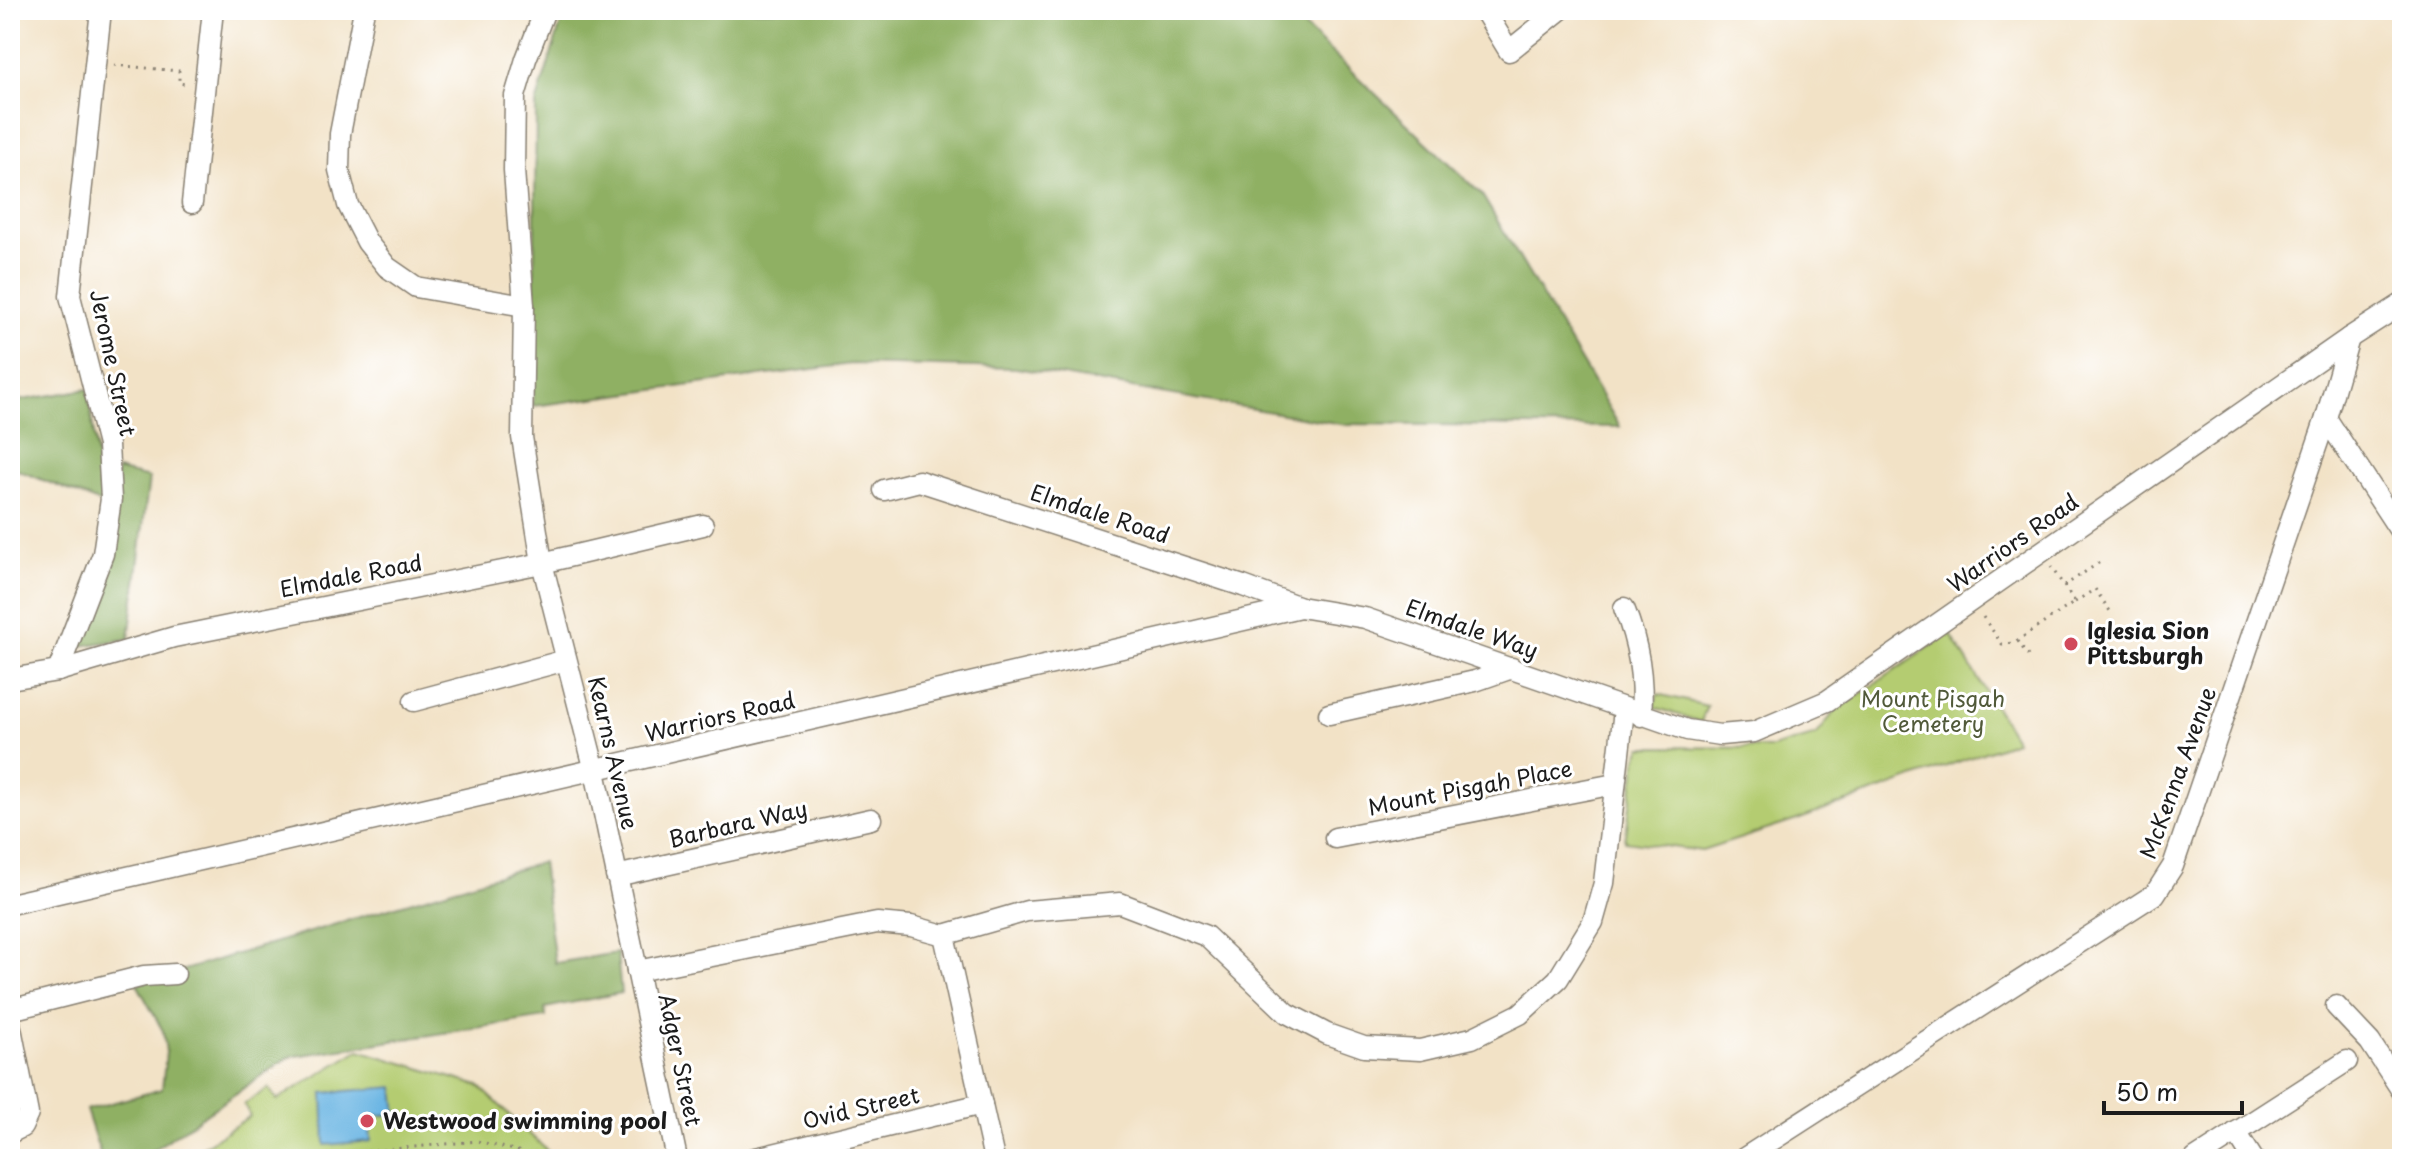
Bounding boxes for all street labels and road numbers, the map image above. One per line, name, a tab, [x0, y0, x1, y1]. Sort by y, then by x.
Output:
street label: Jerome Street	[83, 286, 146, 439]
street label: Elmdale Road	[1027, 475, 1174, 551]
street label: Warriors Road	[1940, 484, 2084, 599]
street label: Elmdale Road	[277, 545, 425, 605]
street label: Elmdale Way	[1402, 589, 1543, 666]
street label: Kearns Avenue	[581, 673, 648, 832]
street label: Warriors Road	[641, 682, 798, 749]
street label: McKenna Avenue	[2130, 682, 2223, 863]
street label: Mount Pisgah Place	[1365, 751, 1575, 822]
street label: Barbara Way	[665, 791, 810, 855]
street label: Adger Street	[651, 990, 712, 1129]
street label: Ovid Street	[799, 1077, 922, 1136]

